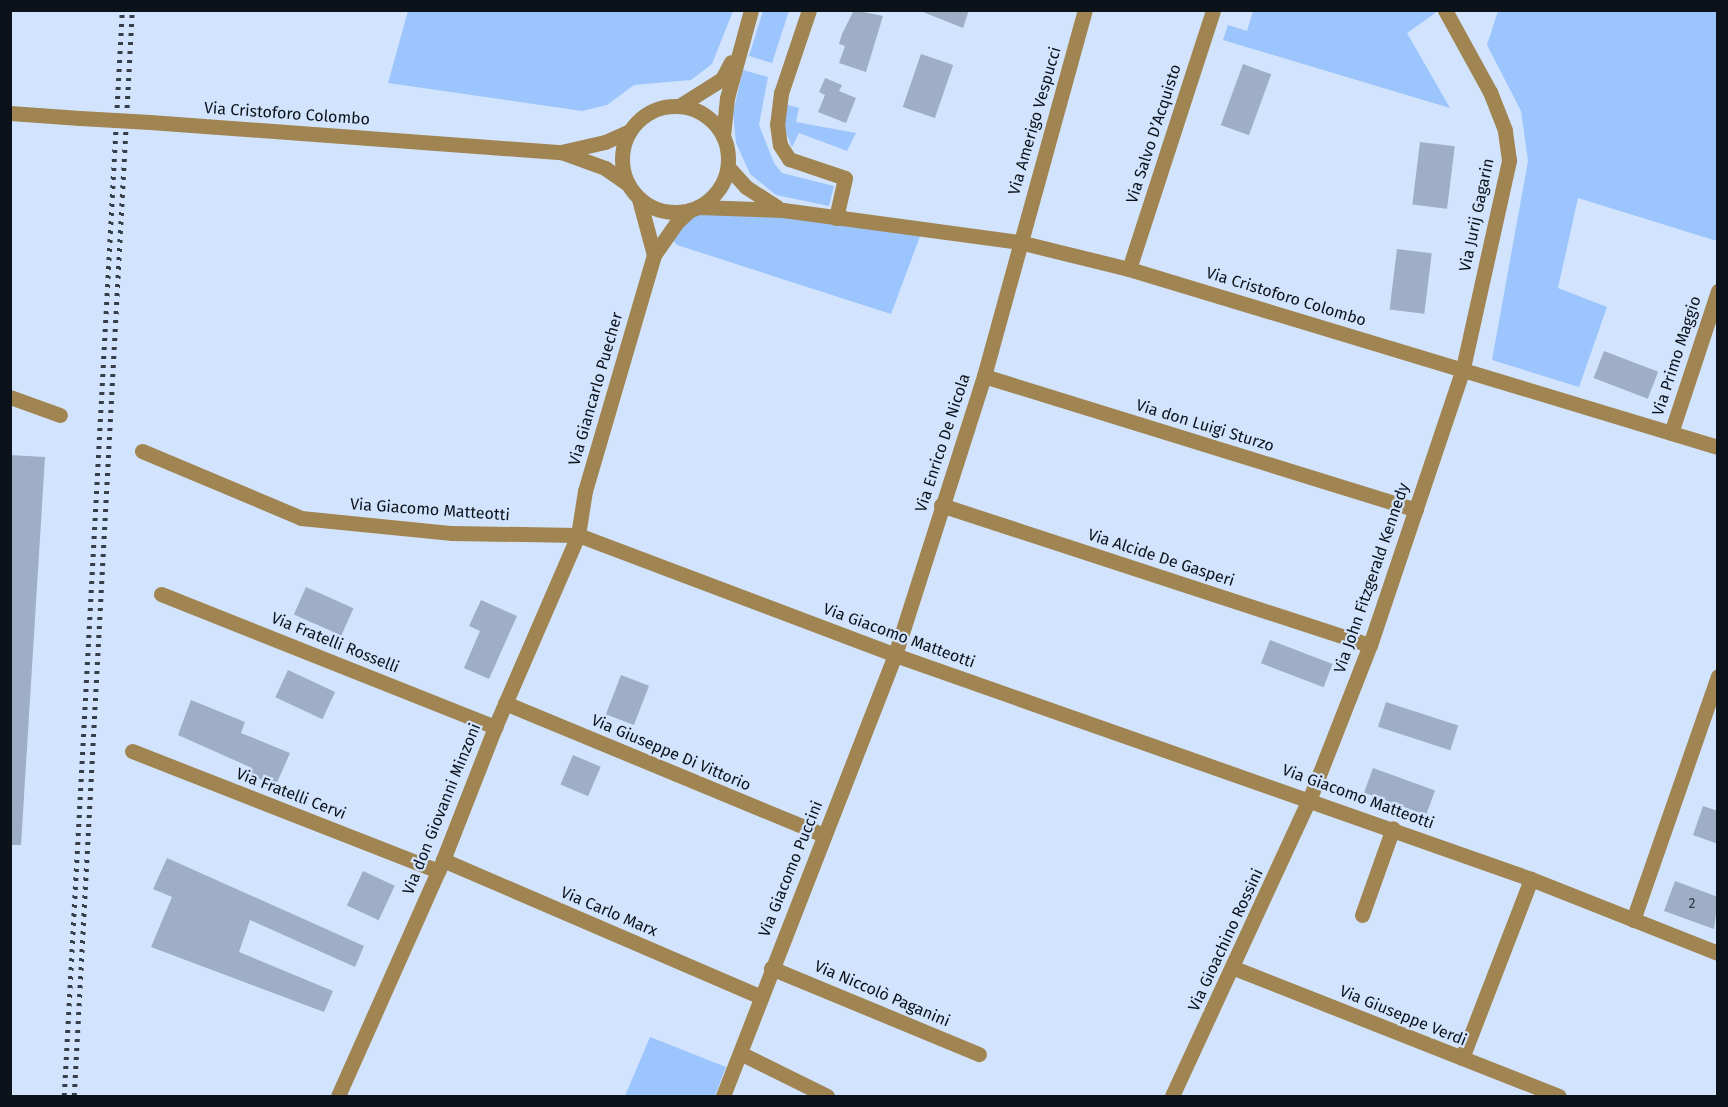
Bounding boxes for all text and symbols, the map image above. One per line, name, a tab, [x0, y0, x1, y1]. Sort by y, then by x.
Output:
street label: Via Amerigo Vespucci	[1005, 45, 1065, 197]
street label: Via Salvo D’Acquisto	[1122, 62, 1186, 206]
street label: Via Cristoforo Colombo	[203, 99, 371, 129]
street label: Via Jurij Gagarin	[1456, 157, 1498, 273]
street label: Via Cristoforo Colombo	[1204, 263, 1368, 331]
street label: Via Primo Maggio	[1649, 294, 1705, 418]
street label: Via Giancarlo Puecher	[565, 310, 627, 468]
street label: Via Enrico De Nicola	[912, 371, 974, 515]
street label: Via don Luigi Sturzo	[1134, 396, 1276, 456]
street label: Via John Fitzgerald Kennedy	[1330, 480, 1414, 676]
street label: Via Giacomo Matteotti	[349, 495, 511, 525]
street label: Via Alcide De Gasperi	[1085, 525, 1237, 591]
street label: Via Giacomo Matteotti	[820, 600, 978, 672]
street label: Via Fratelli Rosselli	[268, 609, 402, 677]
street label: Via Giuseppe Di Vittorio	[588, 711, 754, 795]
street label: Via don Giovanni Minzoni	[399, 721, 485, 897]
street label: Via Giacomo Matteotti	[1279, 761, 1437, 833]
street label: Via Fratelli Cervi	[233, 764, 349, 824]
street label: Via Giacomo Puccini	[755, 798, 827, 940]
street label: Via Gioachino Rossini	[1184, 866, 1268, 1014]
street label: Via Carlo Marx	[558, 883, 660, 941]
house number: 2	[1689, 896, 1695, 912]
street label: Via Niccolò Paganini	[811, 957, 953, 1031]
street label: Via Giuseppe Verdi	[1337, 982, 1469, 1050]

